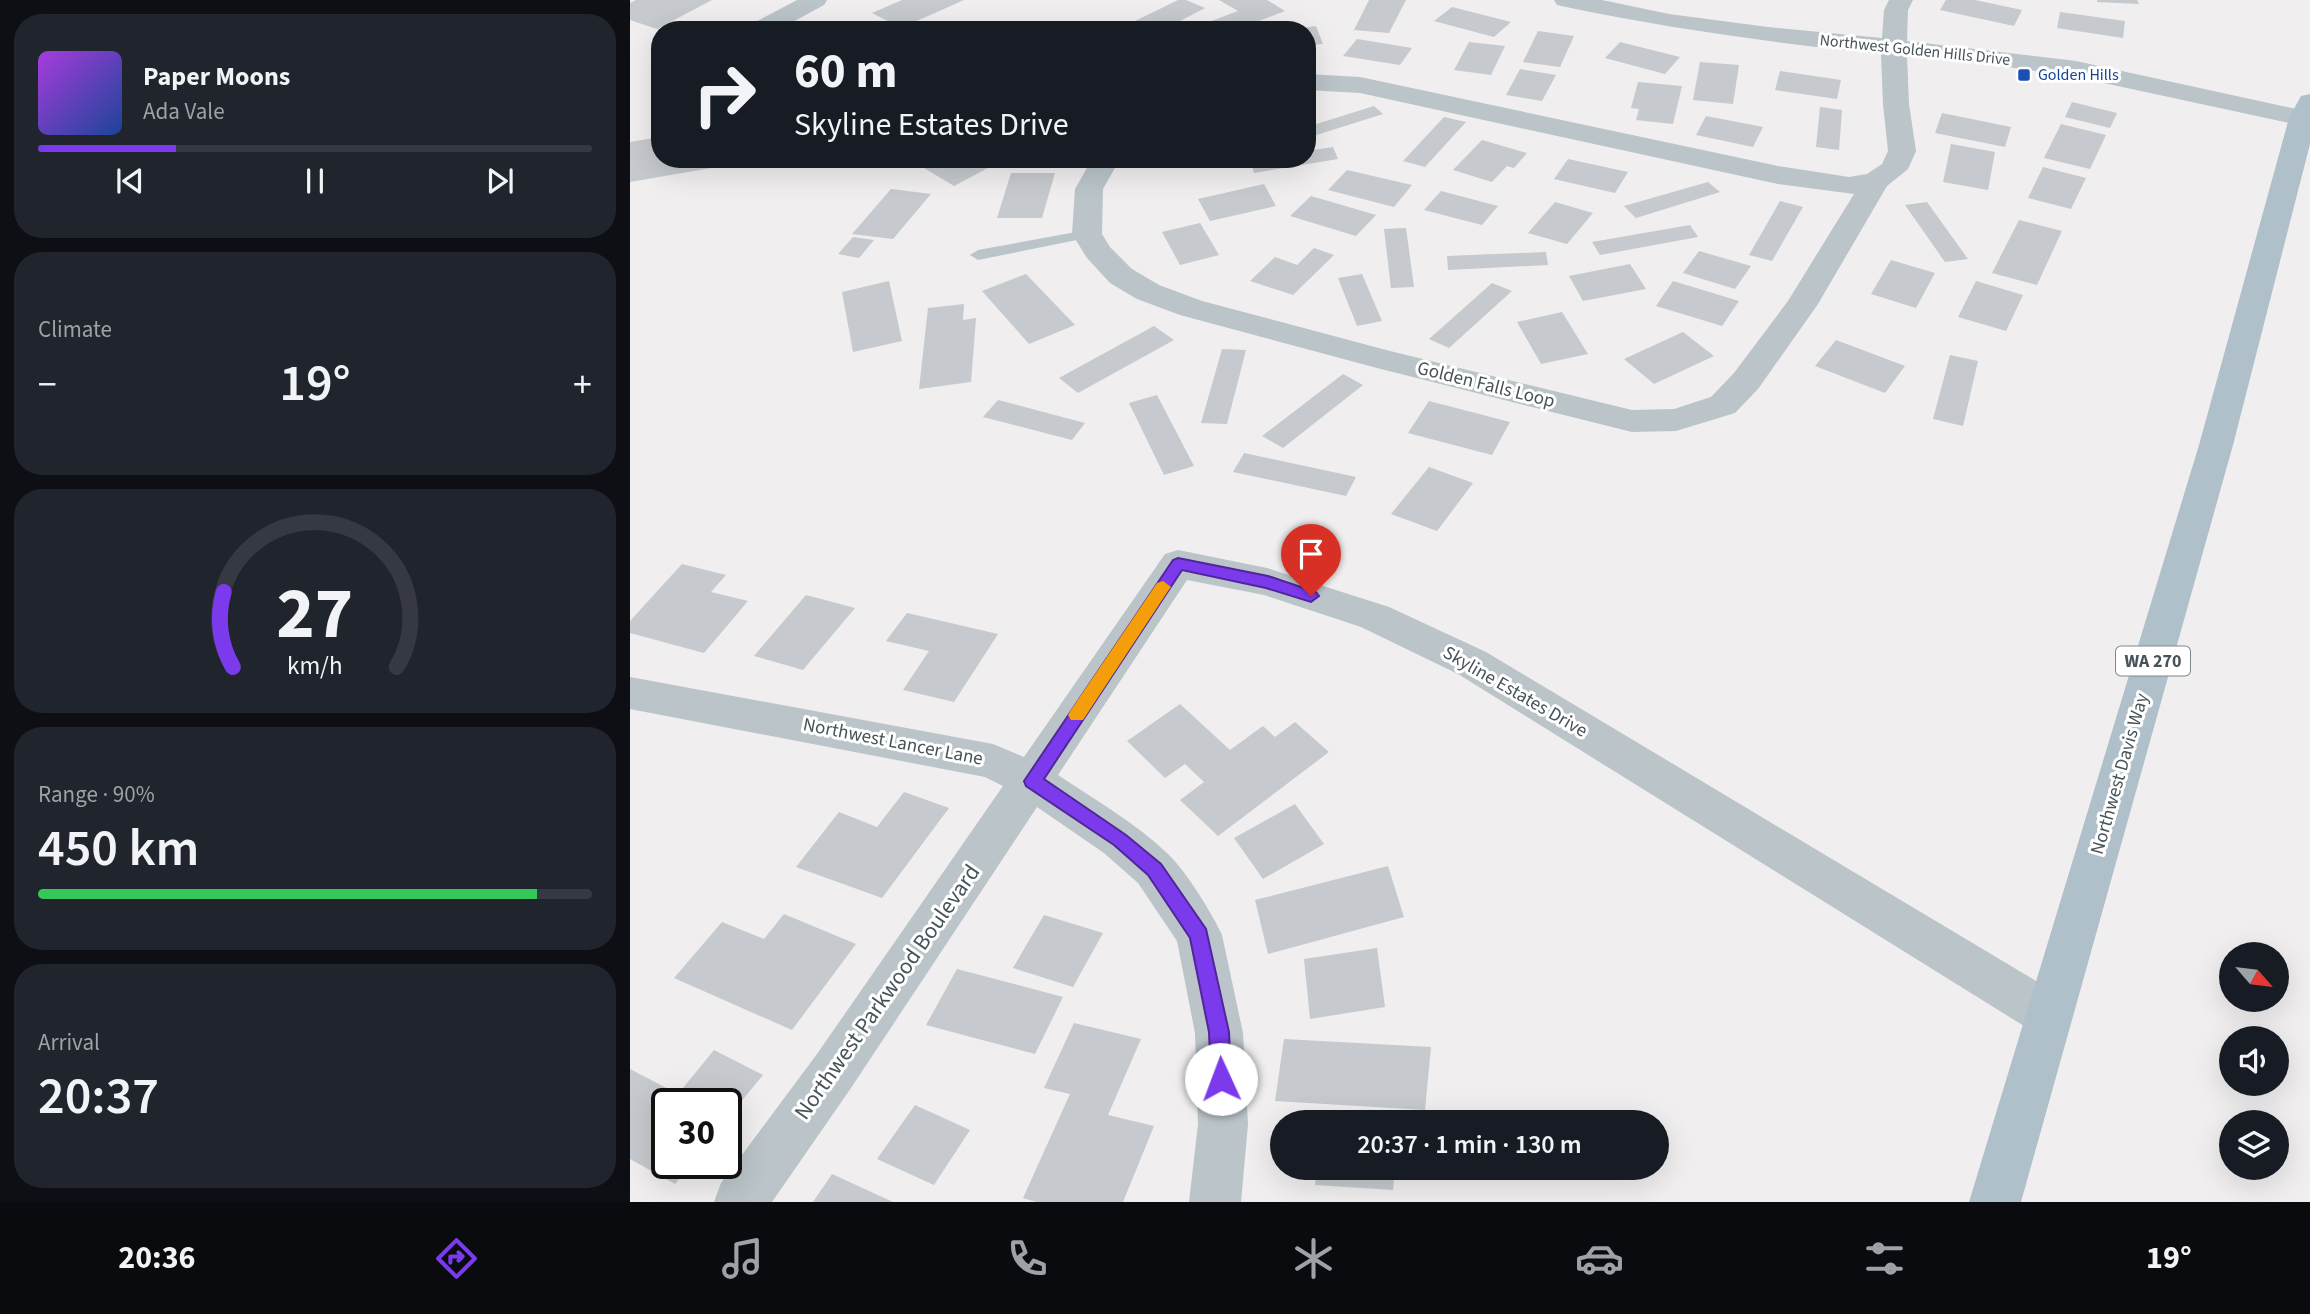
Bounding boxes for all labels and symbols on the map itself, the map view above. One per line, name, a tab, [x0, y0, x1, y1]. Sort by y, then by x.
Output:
street label: Northwest Golden Hills Drive	[1819, 29, 2011, 71]
place label: Golden Hills	[2038, 64, 2119, 86]
marker: Golden Hills	[2016, 67, 2032, 83]
street label: Golden Falls Loop	[1414, 355, 1558, 415]
pin	[1281, 524, 1341, 596]
street label: Skyline Estates Drive	[1438, 640, 1592, 744]
road number: WA 270	[2116, 646, 2190, 676]
street label: Northwest Davis Way	[2084, 690, 2156, 858]
street label: Northwest Lancer Lane	[801, 711, 985, 773]
street label: Northwest Parkwood Boulevard	[786, 858, 988, 1126]
north arrow	[2219, 942, 2289, 1012]
position arrow	[1184, 1042, 1258, 1116]
speed limit sign: 30	[651, 1088, 742, 1179]

